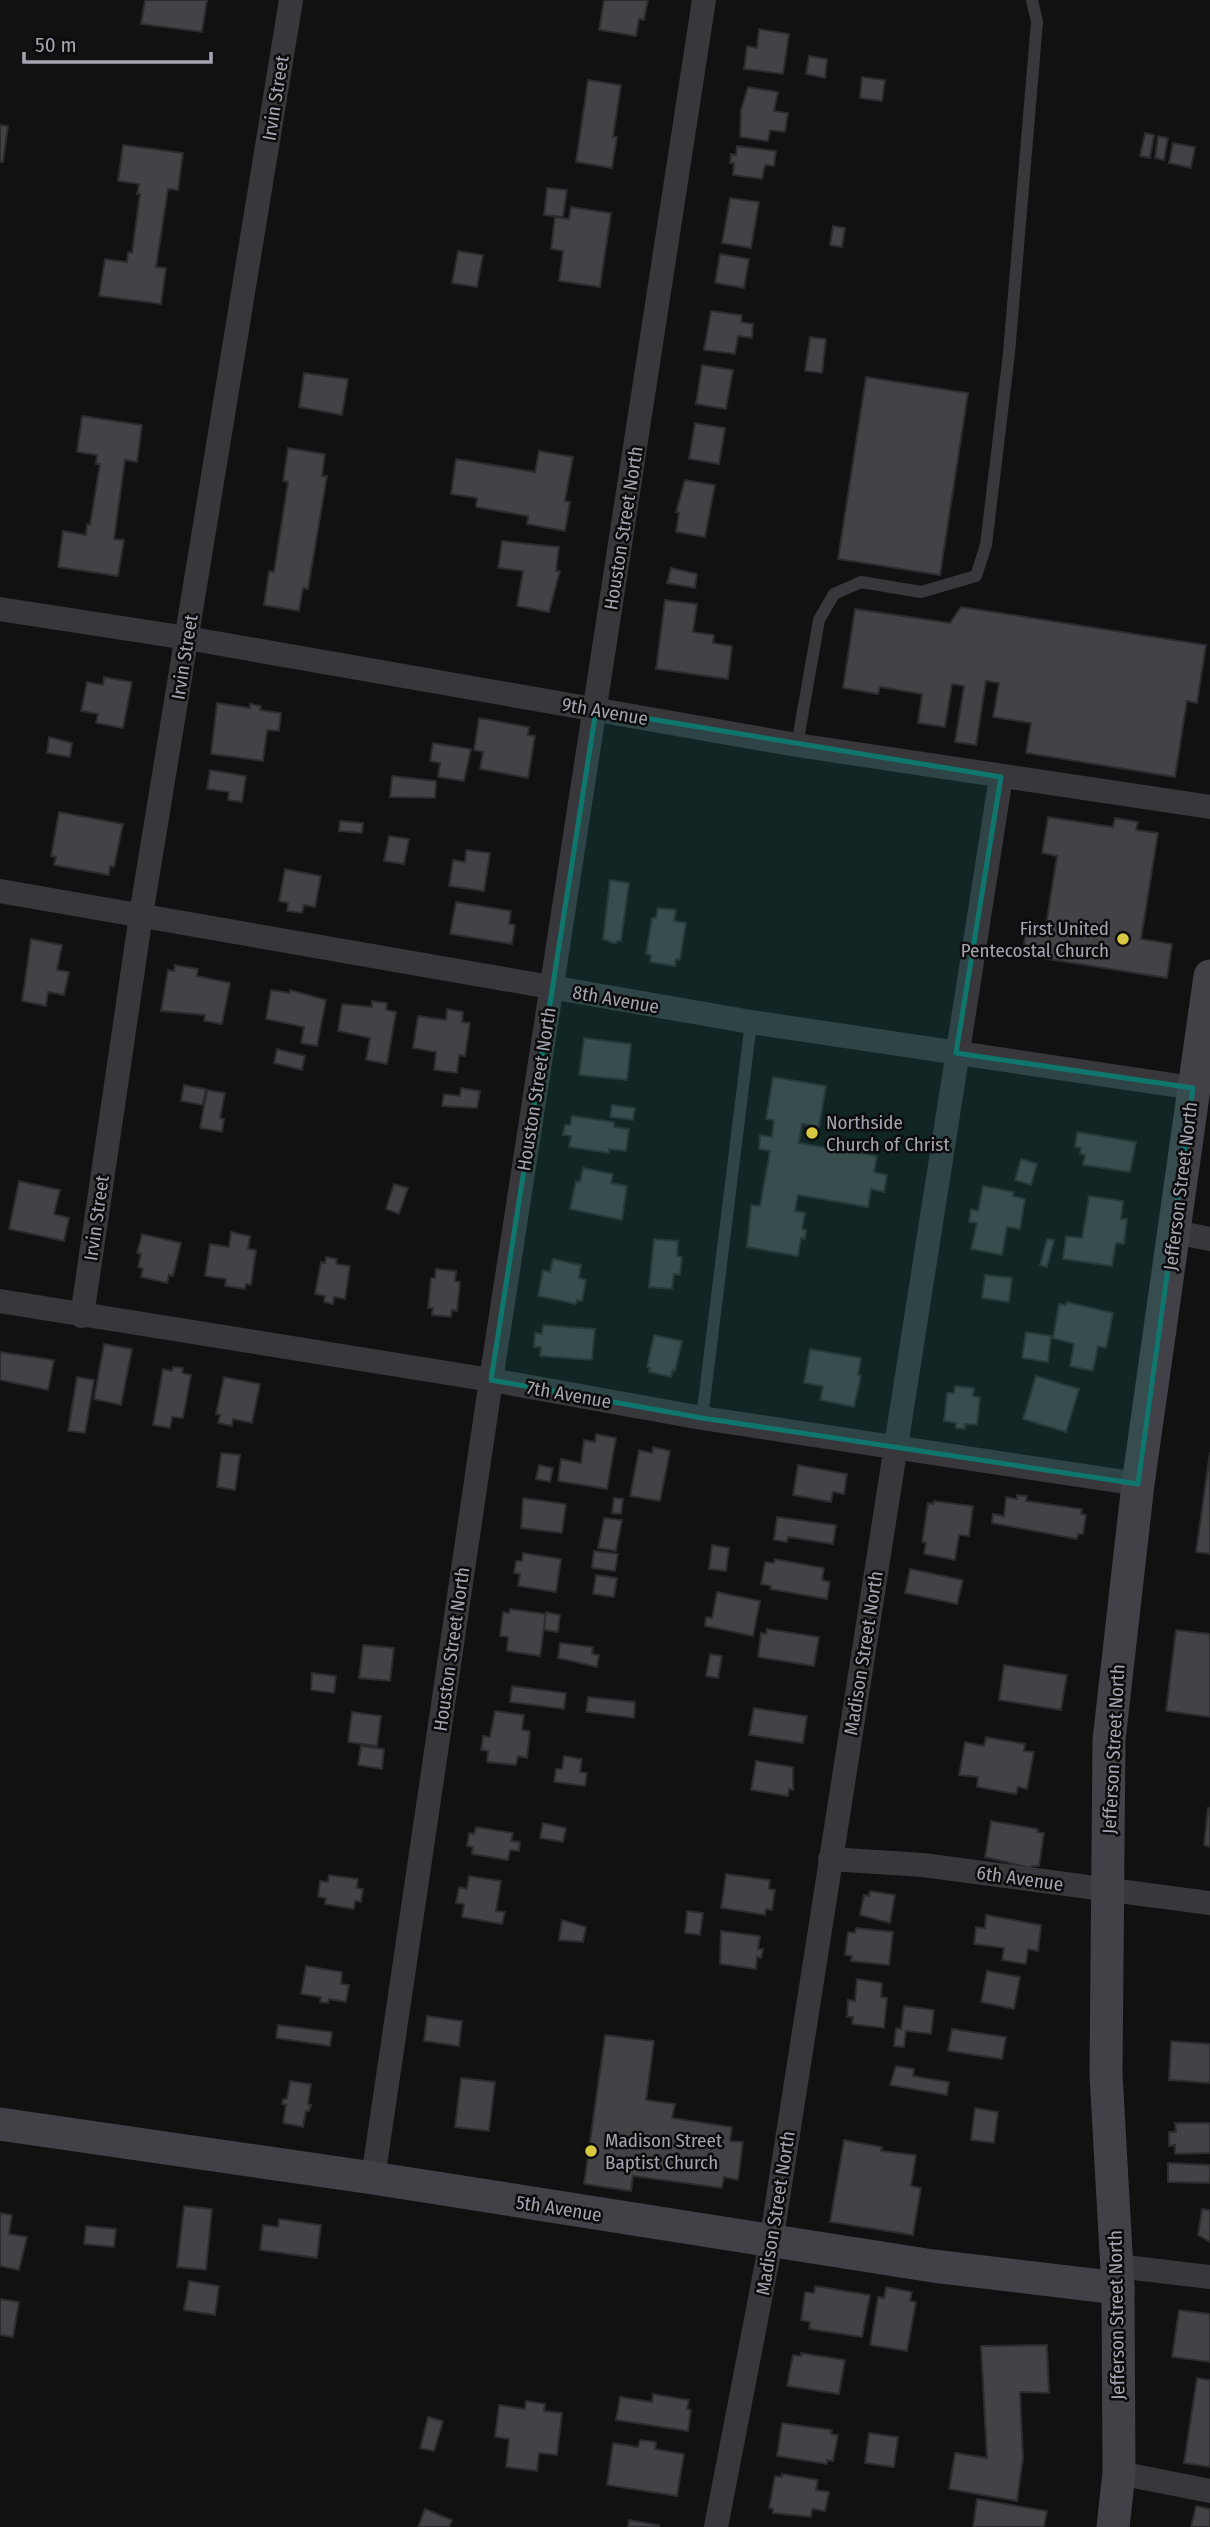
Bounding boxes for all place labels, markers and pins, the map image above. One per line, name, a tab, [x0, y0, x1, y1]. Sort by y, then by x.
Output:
place label: First United Pentecostal Church	[961, 917, 1109, 962]
marker: First United Pentecostal Church	[1115, 931, 1131, 947]
place label: Northside Church of Christ	[826, 1111, 950, 1156]
marker: Northside Church of Christ	[804, 1125, 820, 1141]
place label: Madison Street Baptist Church	[605, 2129, 723, 2174]
marker: Madison Street Baptist Church	[583, 2143, 599, 2159]

